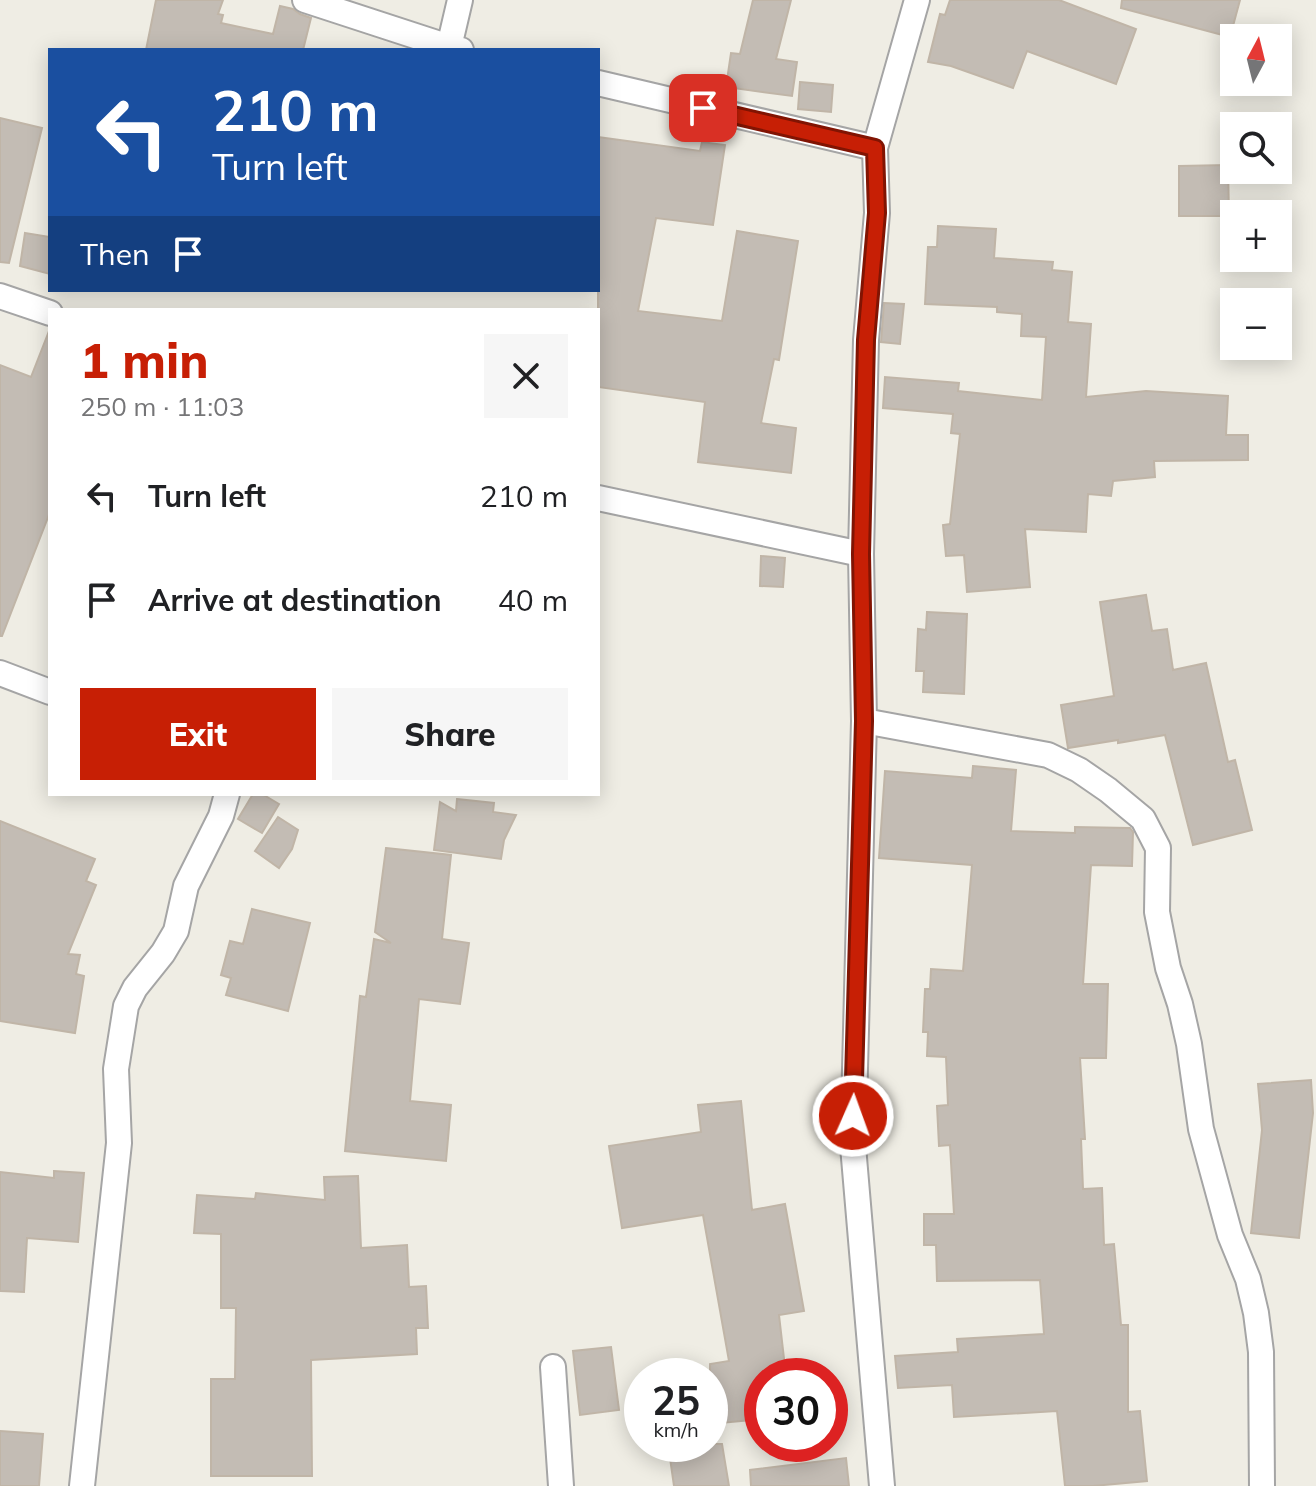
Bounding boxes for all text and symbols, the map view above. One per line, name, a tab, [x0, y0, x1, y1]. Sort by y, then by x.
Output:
north arrow	[1220, 24, 1292, 96]
map controls	[1220, 24, 1292, 360]
pin	[669, 74, 737, 142]
text: 210 m	[212, 75, 379, 145]
icon: left	[80, 80, 184, 184]
icon: arrive	[681, 86, 725, 130]
button: search	[1220, 112, 1292, 184]
text: Turn left	[212, 144, 348, 189]
button: +	[1220, 200, 1292, 272]
icon: arrive	[166, 232, 210, 276]
text: Then	[80, 235, 150, 273]
button: −	[1220, 288, 1292, 360]
text: 1 min	[80, 330, 209, 390]
button: close	[484, 334, 568, 418]
text: 250 m · 11:03	[80, 390, 244, 423]
icon: left	[80, 474, 124, 518]
text: Turn left	[148, 477, 266, 515]
text: 210 m	[480, 477, 568, 515]
icon: arrive	[80, 578, 124, 622]
text: Arrive at destination	[148, 581, 442, 619]
text: 40 m	[498, 581, 568, 619]
button: Exit	[80, 688, 316, 780]
button: Share	[332, 688, 568, 780]
position arrow	[811, 1074, 895, 1158]
speed limit sign: 30	[744, 1358, 848, 1462]
text: 25	[652, 1375, 700, 1425]
text: km/h	[653, 1417, 699, 1442]

